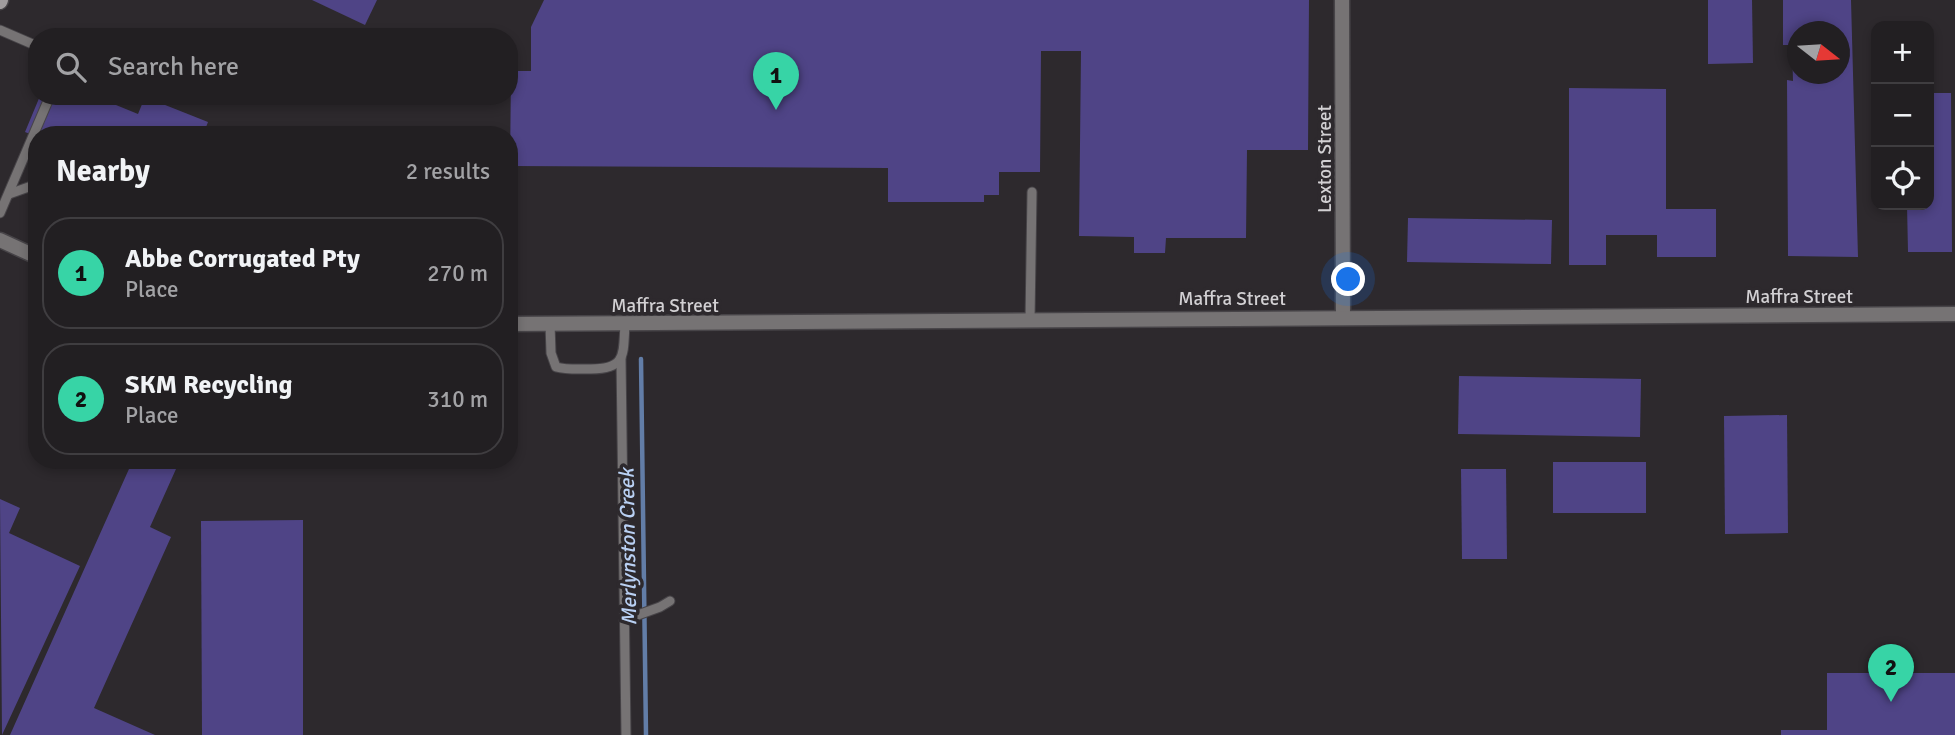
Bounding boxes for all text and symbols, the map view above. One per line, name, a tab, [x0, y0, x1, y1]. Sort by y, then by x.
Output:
north arrow	[1787, 21, 1850, 84]
map controls	[1871, 21, 1934, 210]
button: +	[1871, 21, 1934, 84]
search box	[28, 28, 518, 105]
icon: search	[52, 48, 90, 86]
text: Search here	[108, 51, 239, 83]
pin: 1	[753, 52, 799, 110]
button: −	[1871, 84, 1934, 147]
street label: Lexton Street	[1313, 105, 1337, 213]
button: locate	[1871, 147, 1934, 210]
text: Nearby	[56, 153, 150, 190]
text: 2 results	[406, 157, 490, 186]
text: Abbe Corrugated Pty	[125, 243, 360, 275]
text: 1	[75, 259, 87, 288]
text: 270 m	[427, 259, 488, 288]
your location	[1331, 262, 1365, 296]
text: Place	[125, 275, 179, 304]
street label: Maffra Street	[1745, 285, 1853, 309]
street label: Maffra Street	[1178, 287, 1286, 311]
street label: Maffra Street	[611, 294, 719, 318]
text: SKM Recycling	[125, 369, 293, 401]
text: 2	[75, 385, 87, 414]
text: 310 m	[427, 385, 488, 414]
text: Place	[125, 401, 179, 430]
water label: Merlynston Creek	[614, 466, 642, 626]
pin: 2	[1868, 644, 1914, 702]

